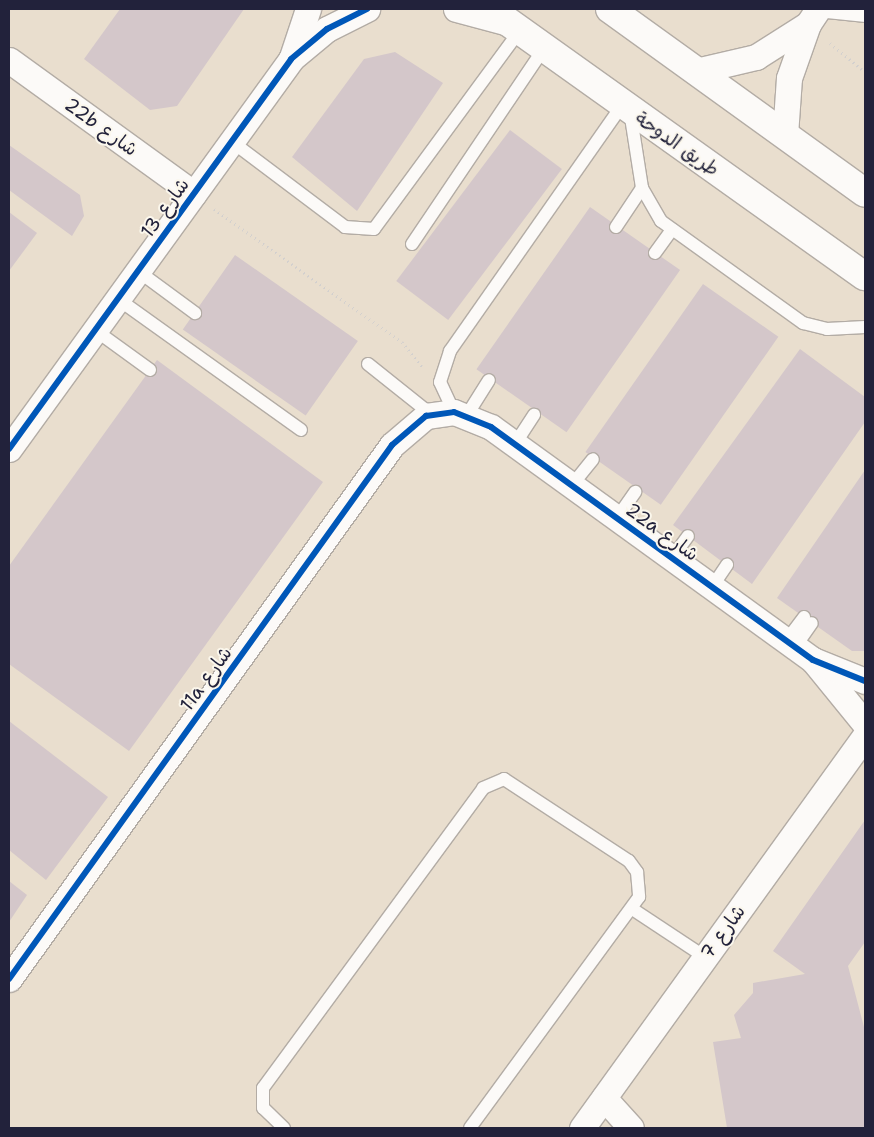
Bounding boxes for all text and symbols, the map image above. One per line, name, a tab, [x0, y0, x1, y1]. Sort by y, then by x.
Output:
street label: 22b شارع	[60, 93, 142, 161]
street label: طريق الدوحة	[631, 107, 723, 181]
street label: شارع 13	[136, 174, 194, 242]
street label: 22a شارع	[621, 498, 703, 566]
street label: 11a شارع	[175, 642, 237, 716]
street label: شارع 7	[696, 901, 750, 963]

